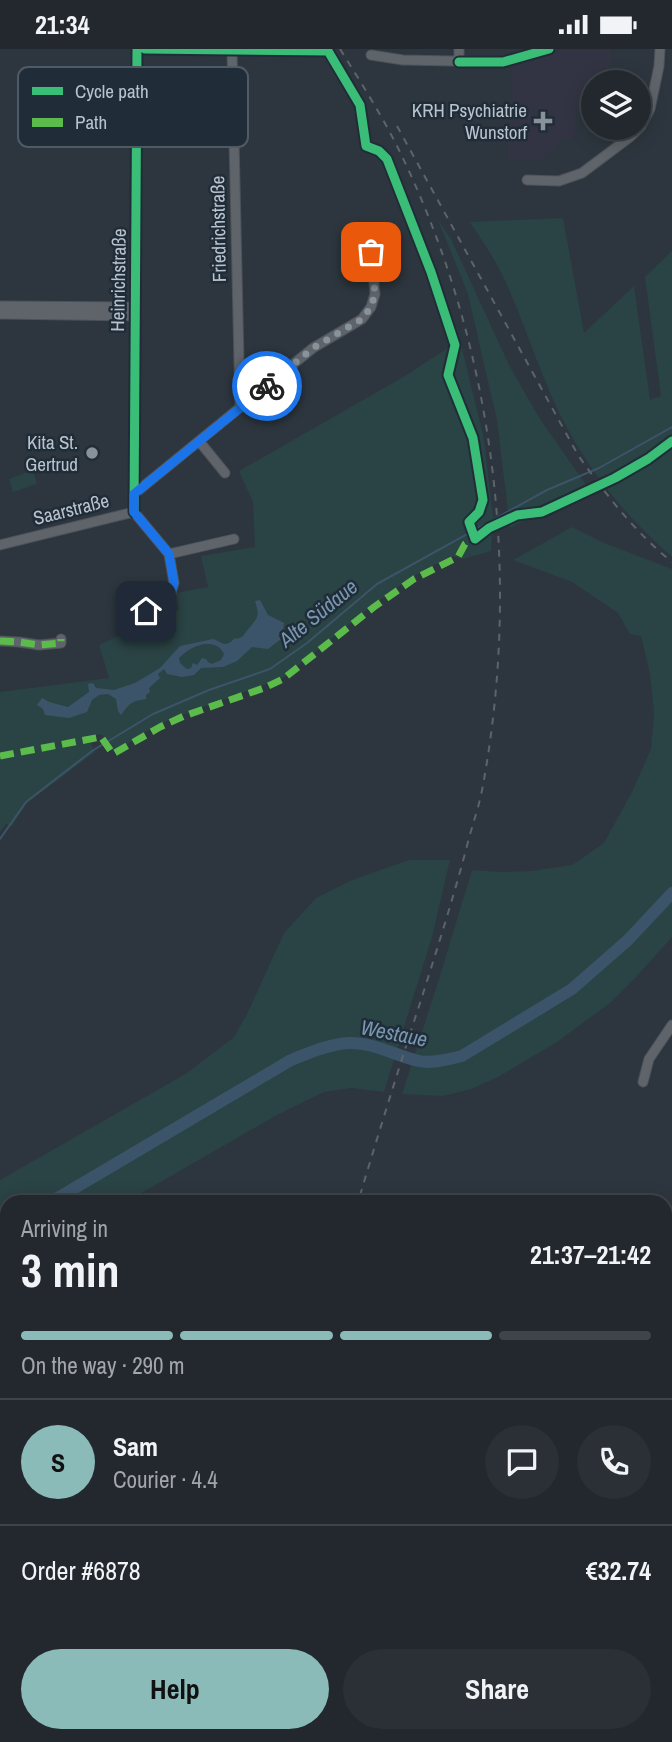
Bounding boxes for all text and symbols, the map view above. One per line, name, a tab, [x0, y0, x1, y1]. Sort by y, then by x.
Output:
text: 21:34	[35, 7, 90, 42]
legend	[18, 67, 248, 147]
map controls	[581, 70, 651, 140]
button: layers	[581, 70, 651, 140]
text: Cycle path	[75, 78, 149, 104]
place label: KRH Psychiatrie Wunstorf	[412, 97, 528, 145]
text: Path	[75, 109, 107, 135]
marker: KRH Psychiatrie Wunstorf	[533, 111, 553, 131]
street label: Friedrichstraße	[204, 176, 232, 282]
pin	[341, 222, 401, 282]
street label: Heinrichstraße	[104, 228, 132, 332]
icon: bag	[352, 233, 390, 271]
courier	[232, 351, 302, 421]
icon: bike	[248, 367, 286, 405]
place label: Kita St. Gertrud	[25, 429, 78, 477]
marker: Kita St. Gertrud	[84, 445, 100, 461]
street label: Saarstraße	[30, 487, 112, 531]
water label: Alte Südaue	[272, 572, 364, 654]
pin	[116, 581, 176, 641]
icon: home	[127, 592, 165, 630]
water label: Westaue	[358, 1012, 430, 1054]
text: Arriving in	[21, 1213, 108, 1244]
text: 21:37–21:42	[530, 1237, 651, 1272]
text: 3 min	[21, 1239, 120, 1301]
text: On the way · 290 m	[21, 1350, 185, 1381]
button: chat	[485, 1425, 559, 1499]
button: phone	[577, 1425, 651, 1499]
text: Sam	[113, 1429, 158, 1464]
text: S	[51, 1445, 65, 1480]
text: Courier · 4.4	[113, 1464, 218, 1495]
text: Order #6878	[21, 1553, 141, 1588]
text: €32.74	[586, 1553, 651, 1588]
button: Help	[21, 1649, 329, 1729]
button: Share	[343, 1649, 651, 1729]

